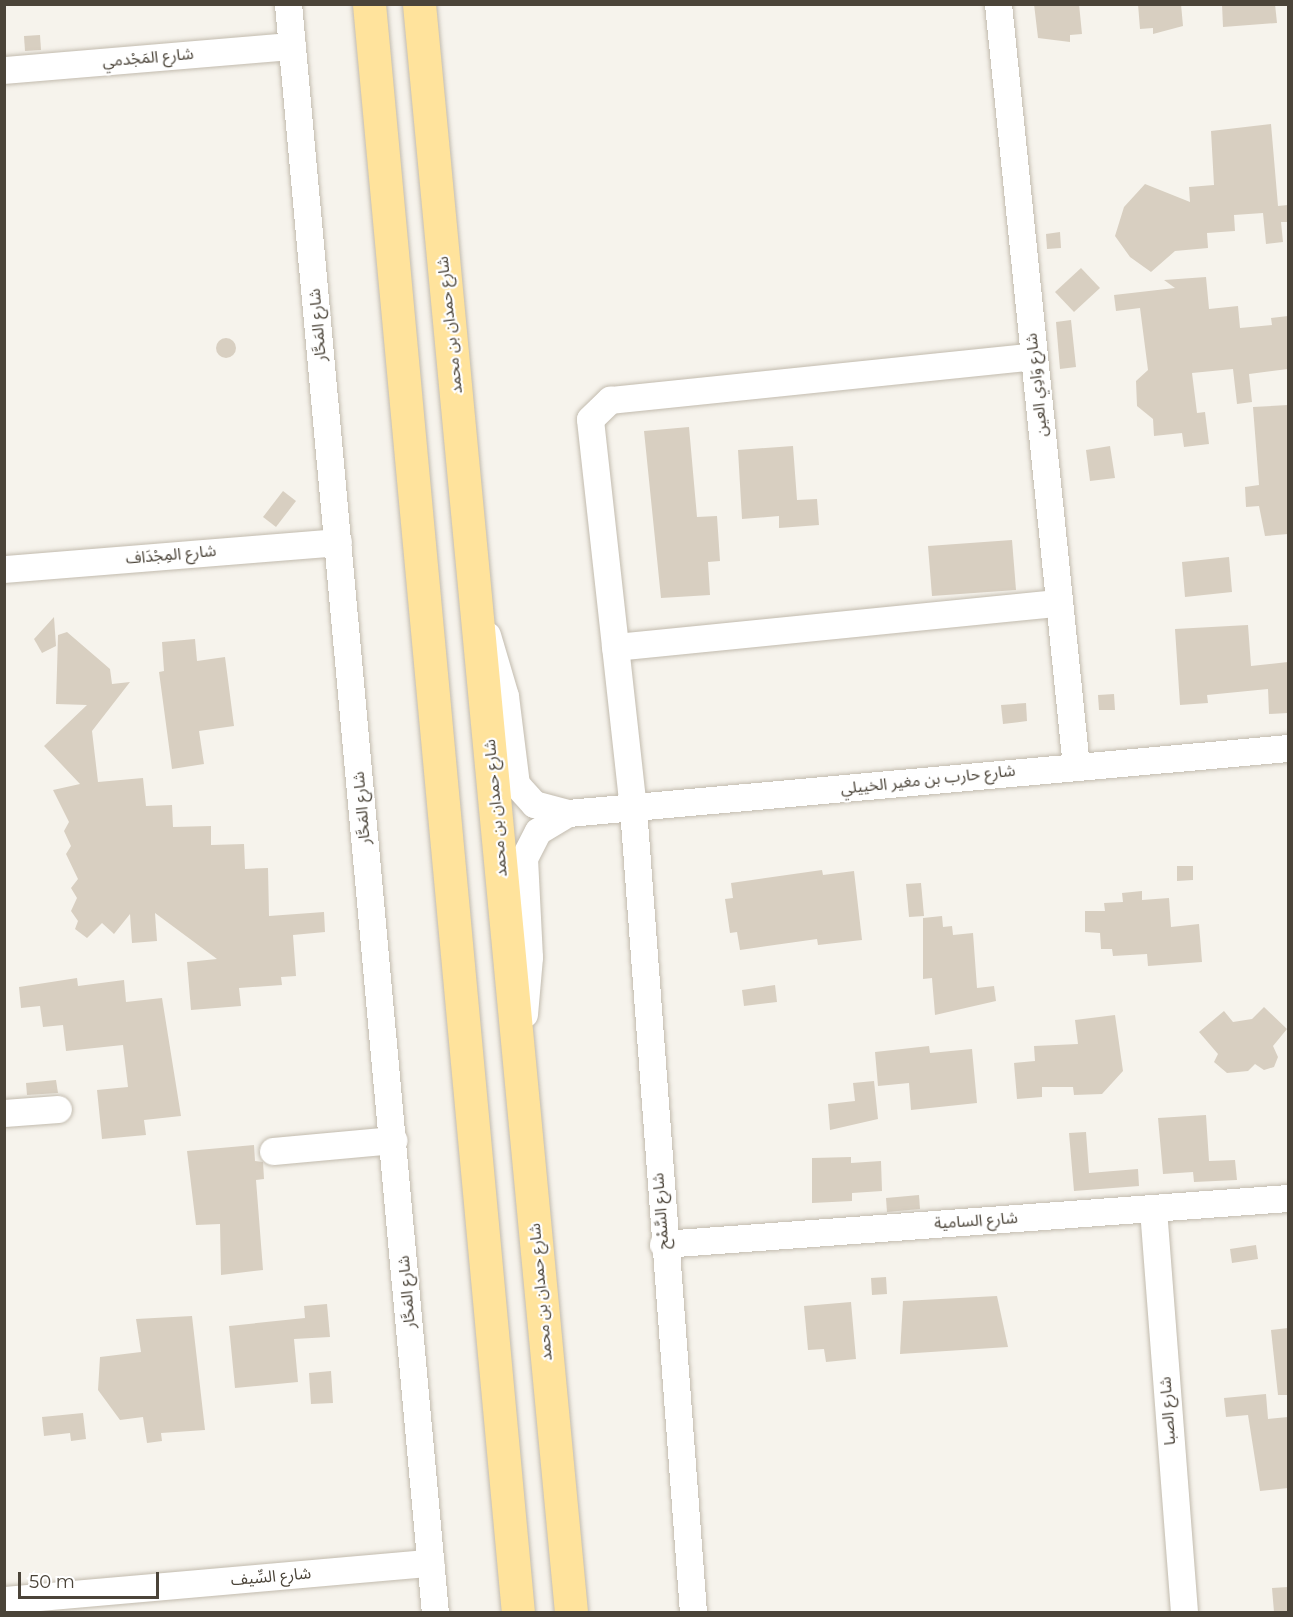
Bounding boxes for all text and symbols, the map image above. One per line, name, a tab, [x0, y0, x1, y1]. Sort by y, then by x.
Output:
street label: شارع المَجْدمي	[102, 44, 194, 72]
street label: شارع حمدان بن محمد	[433, 255, 467, 395]
street label: شارع المَحَّار	[305, 288, 331, 362]
street label: شارع وَادِي العين	[1022, 332, 1052, 438]
street label: شارع المِجْدَاف	[125, 541, 217, 569]
street label: شارع حمدان بن محمد	[480, 738, 512, 878]
street label: شارع حارب بن مغير الخييلي	[840, 761, 1016, 799]
street label: شارع المَحَّار	[349, 771, 375, 845]
street label: شارع السَّمْح	[649, 1172, 673, 1250]
street label: شارع السامية	[934, 1209, 1018, 1233]
street label: شارع حمدان بن محمد	[525, 1222, 557, 1362]
street label: شارع المَحَّار	[394, 1255, 420, 1329]
street label: شارع الصبا	[1156, 1376, 1180, 1446]
scale bar	[21, 1560, 162, 1598]
street label: شارع السِّيف	[230, 1564, 312, 1590]
text: 50 m	[29, 1571, 75, 1593]

